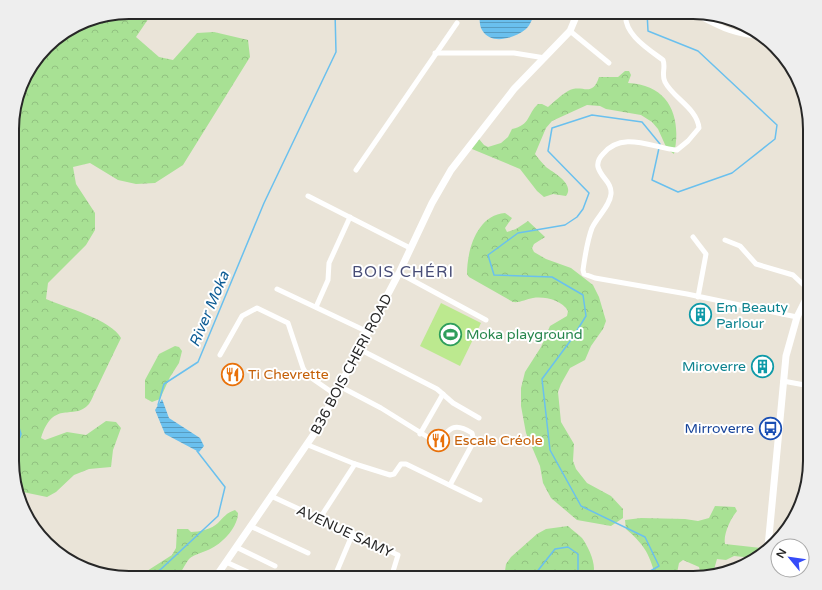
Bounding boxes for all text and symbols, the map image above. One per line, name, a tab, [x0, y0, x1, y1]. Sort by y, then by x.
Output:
district label: BOIS CHÉRI	[352, 262, 454, 282]
water label: River Moka	[185, 268, 233, 349]
street label: B36 BOIS CHERI ROAD	[307, 291, 396, 438]
place label: Em Beauty Parlour	[716, 299, 788, 332]
building icon: Em Beauty Parlour	[688, 302, 714, 328]
sports icon: Moka playground	[438, 321, 464, 347]
place label: Moka playground	[466, 326, 583, 343]
building icon: Miroverre	[749, 353, 775, 379]
place label: Miroverre	[682, 358, 746, 375]
restaurant icon: Ti Chevrette	[219, 361, 245, 387]
place label: Ti Chevrette	[248, 366, 329, 383]
bus stop icon: Mirroverre	[757, 415, 783, 441]
place label: Mirroverre	[685, 420, 754, 437]
restaurant icon: Escale Créole	[425, 427, 451, 453]
place label: Escale Créole	[454, 432, 543, 449]
street label: AVENUE SAMY	[294, 502, 396, 561]
north arrow	[770, 538, 810, 578]
text: N	[774, 546, 790, 560]

